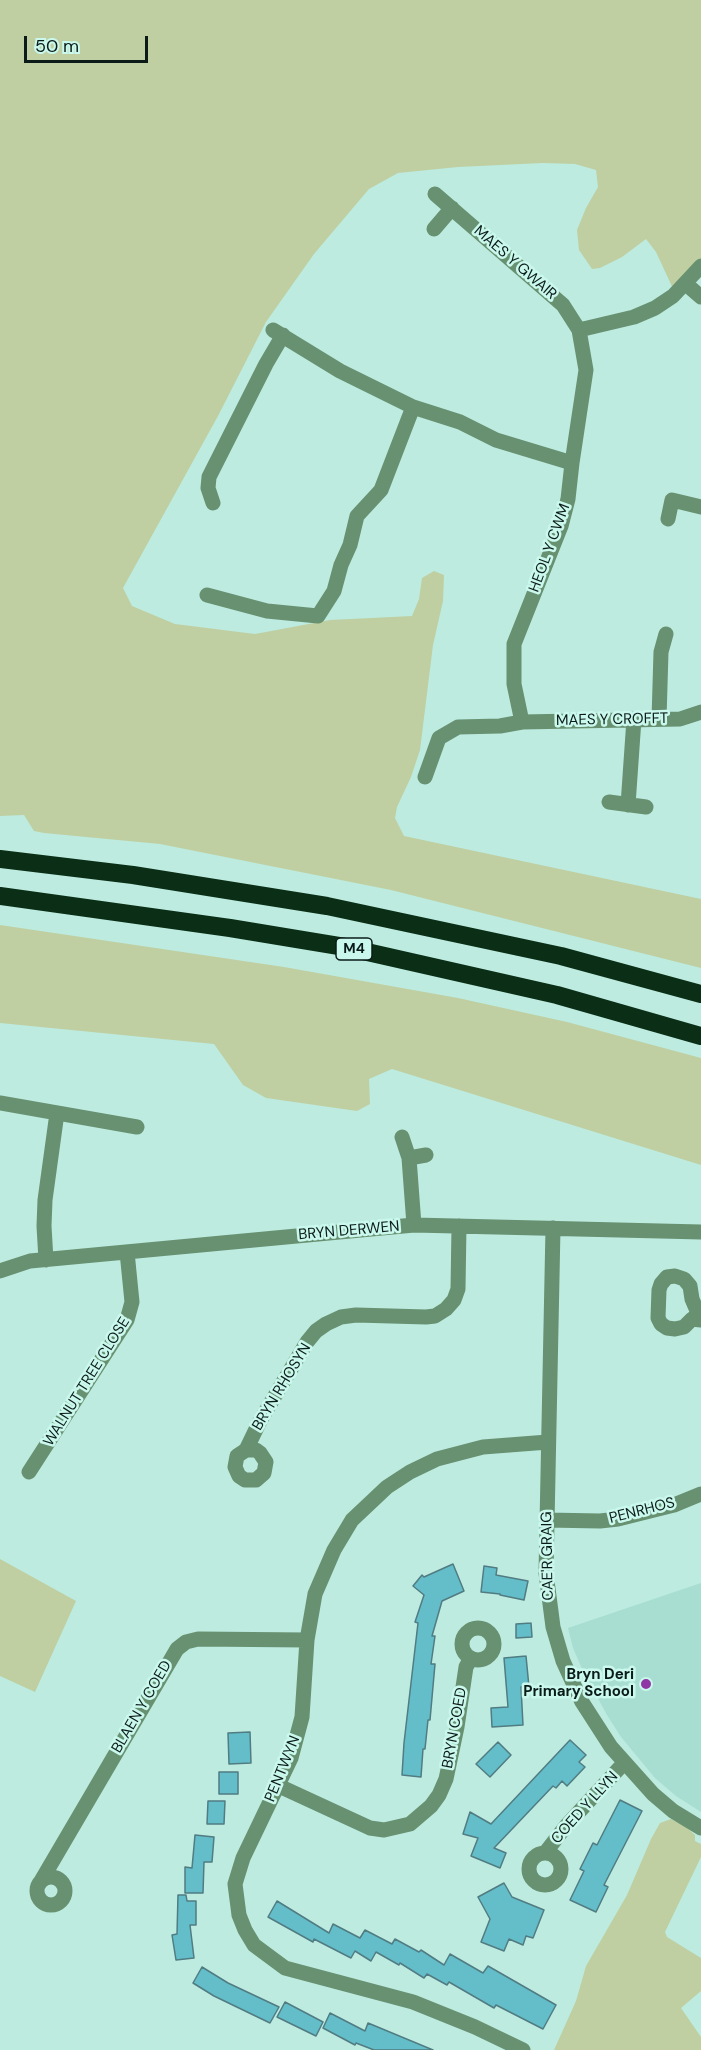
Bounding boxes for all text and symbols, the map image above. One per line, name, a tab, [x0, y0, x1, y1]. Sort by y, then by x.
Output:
scale bar	[27, 24, 152, 62]
text: 50 m	[35, 34, 79, 58]
street label: MAES Y GWAIR	[470, 222, 560, 304]
street label: HEOL Y CWM	[526, 501, 574, 595]
street label: MAES Y CROFFT	[556, 710, 668, 730]
road number: M4	[336, 938, 372, 960]
street label: BRYN DERWEN	[298, 1218, 400, 1244]
street label: WALNUT TREE CLOSE	[40, 1314, 134, 1450]
street label: BRYN RHOSYN	[249, 1340, 315, 1434]
street label: PENRHOS	[607, 1494, 677, 1528]
street label: CAE'R GRAIG	[538, 1511, 558, 1601]
street label: BLAEN Y COED	[108, 1658, 176, 1756]
place label: Bryn Deri Primary School	[523, 1666, 634, 1701]
marker: Bryn Deri Primary School	[639, 1677, 653, 1691]
street label: BRYN COED	[439, 1686, 471, 1770]
street label: PENTWYN	[262, 1733, 304, 1805]
street label: COED Y LLYN	[548, 1768, 622, 1848]

